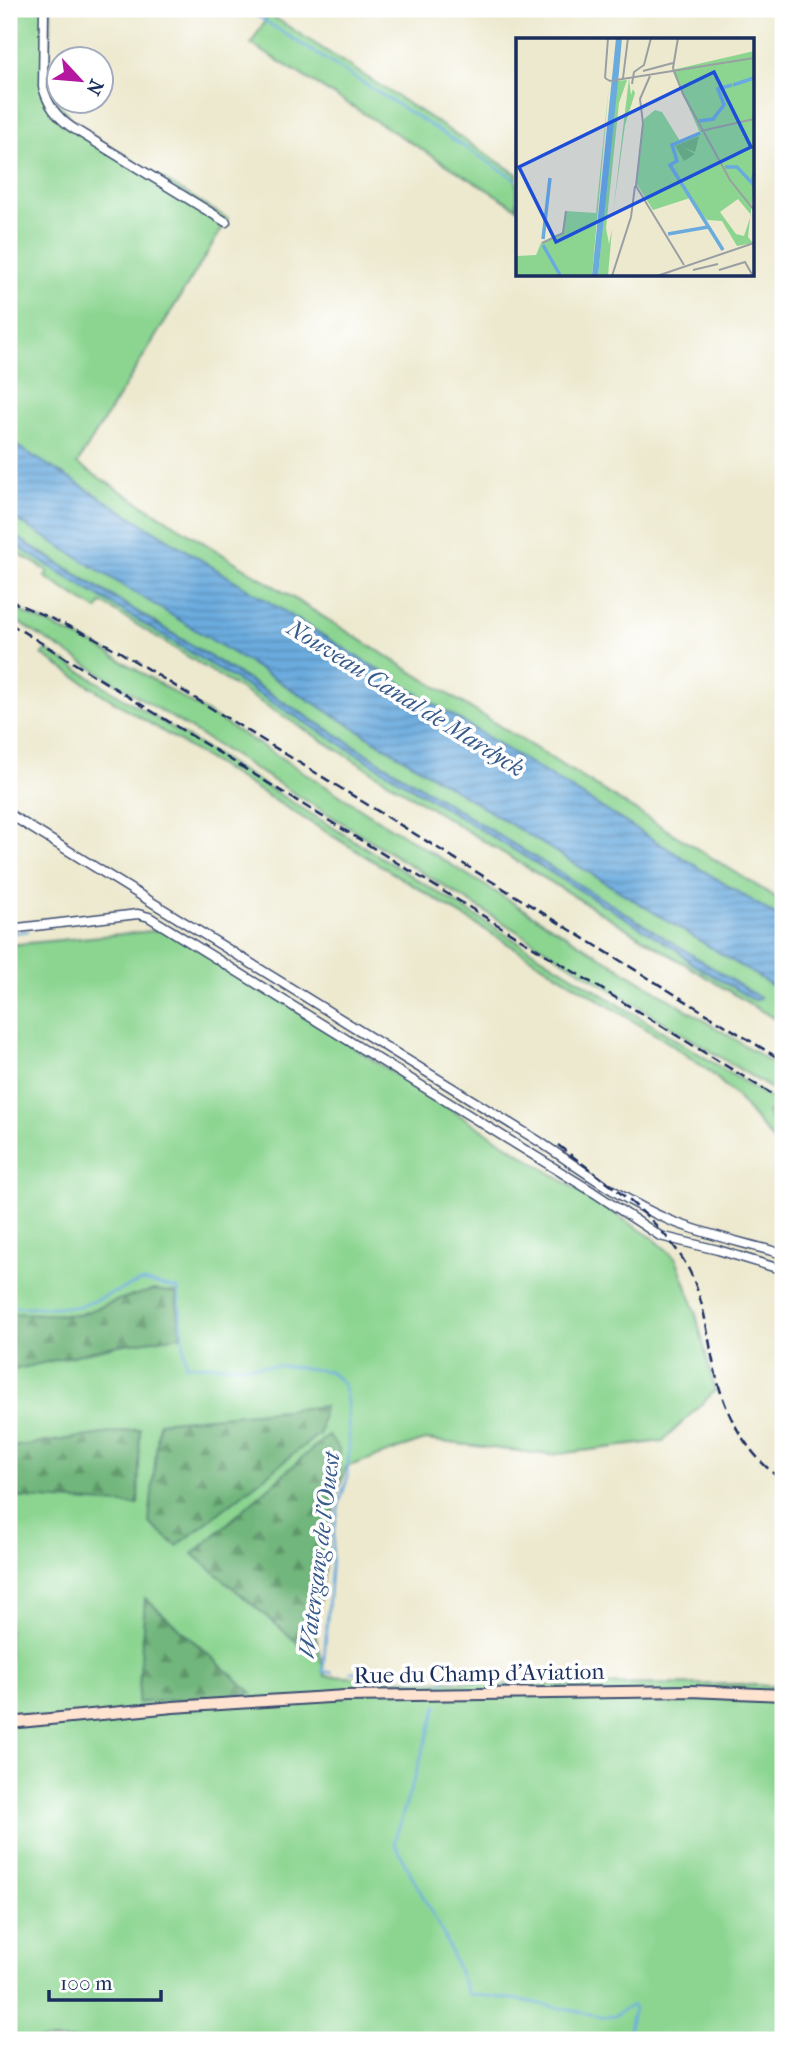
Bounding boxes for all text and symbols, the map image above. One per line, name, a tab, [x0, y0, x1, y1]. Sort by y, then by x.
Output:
inset map	[516, 38, 754, 276]
north arrow	[46, 46, 116, 116]
text: N	[81, 76, 107, 99]
water label: Nouveau Canal de Mardyck	[281, 613, 530, 783]
water label: Watergang de l'Ouest	[292, 1449, 346, 1660]
street label: Rue du Champ d'Aviation	[353, 1658, 605, 1689]
scale bar	[49, 1958, 161, 2002]
text: 100 m	[60, 1971, 113, 1995]

